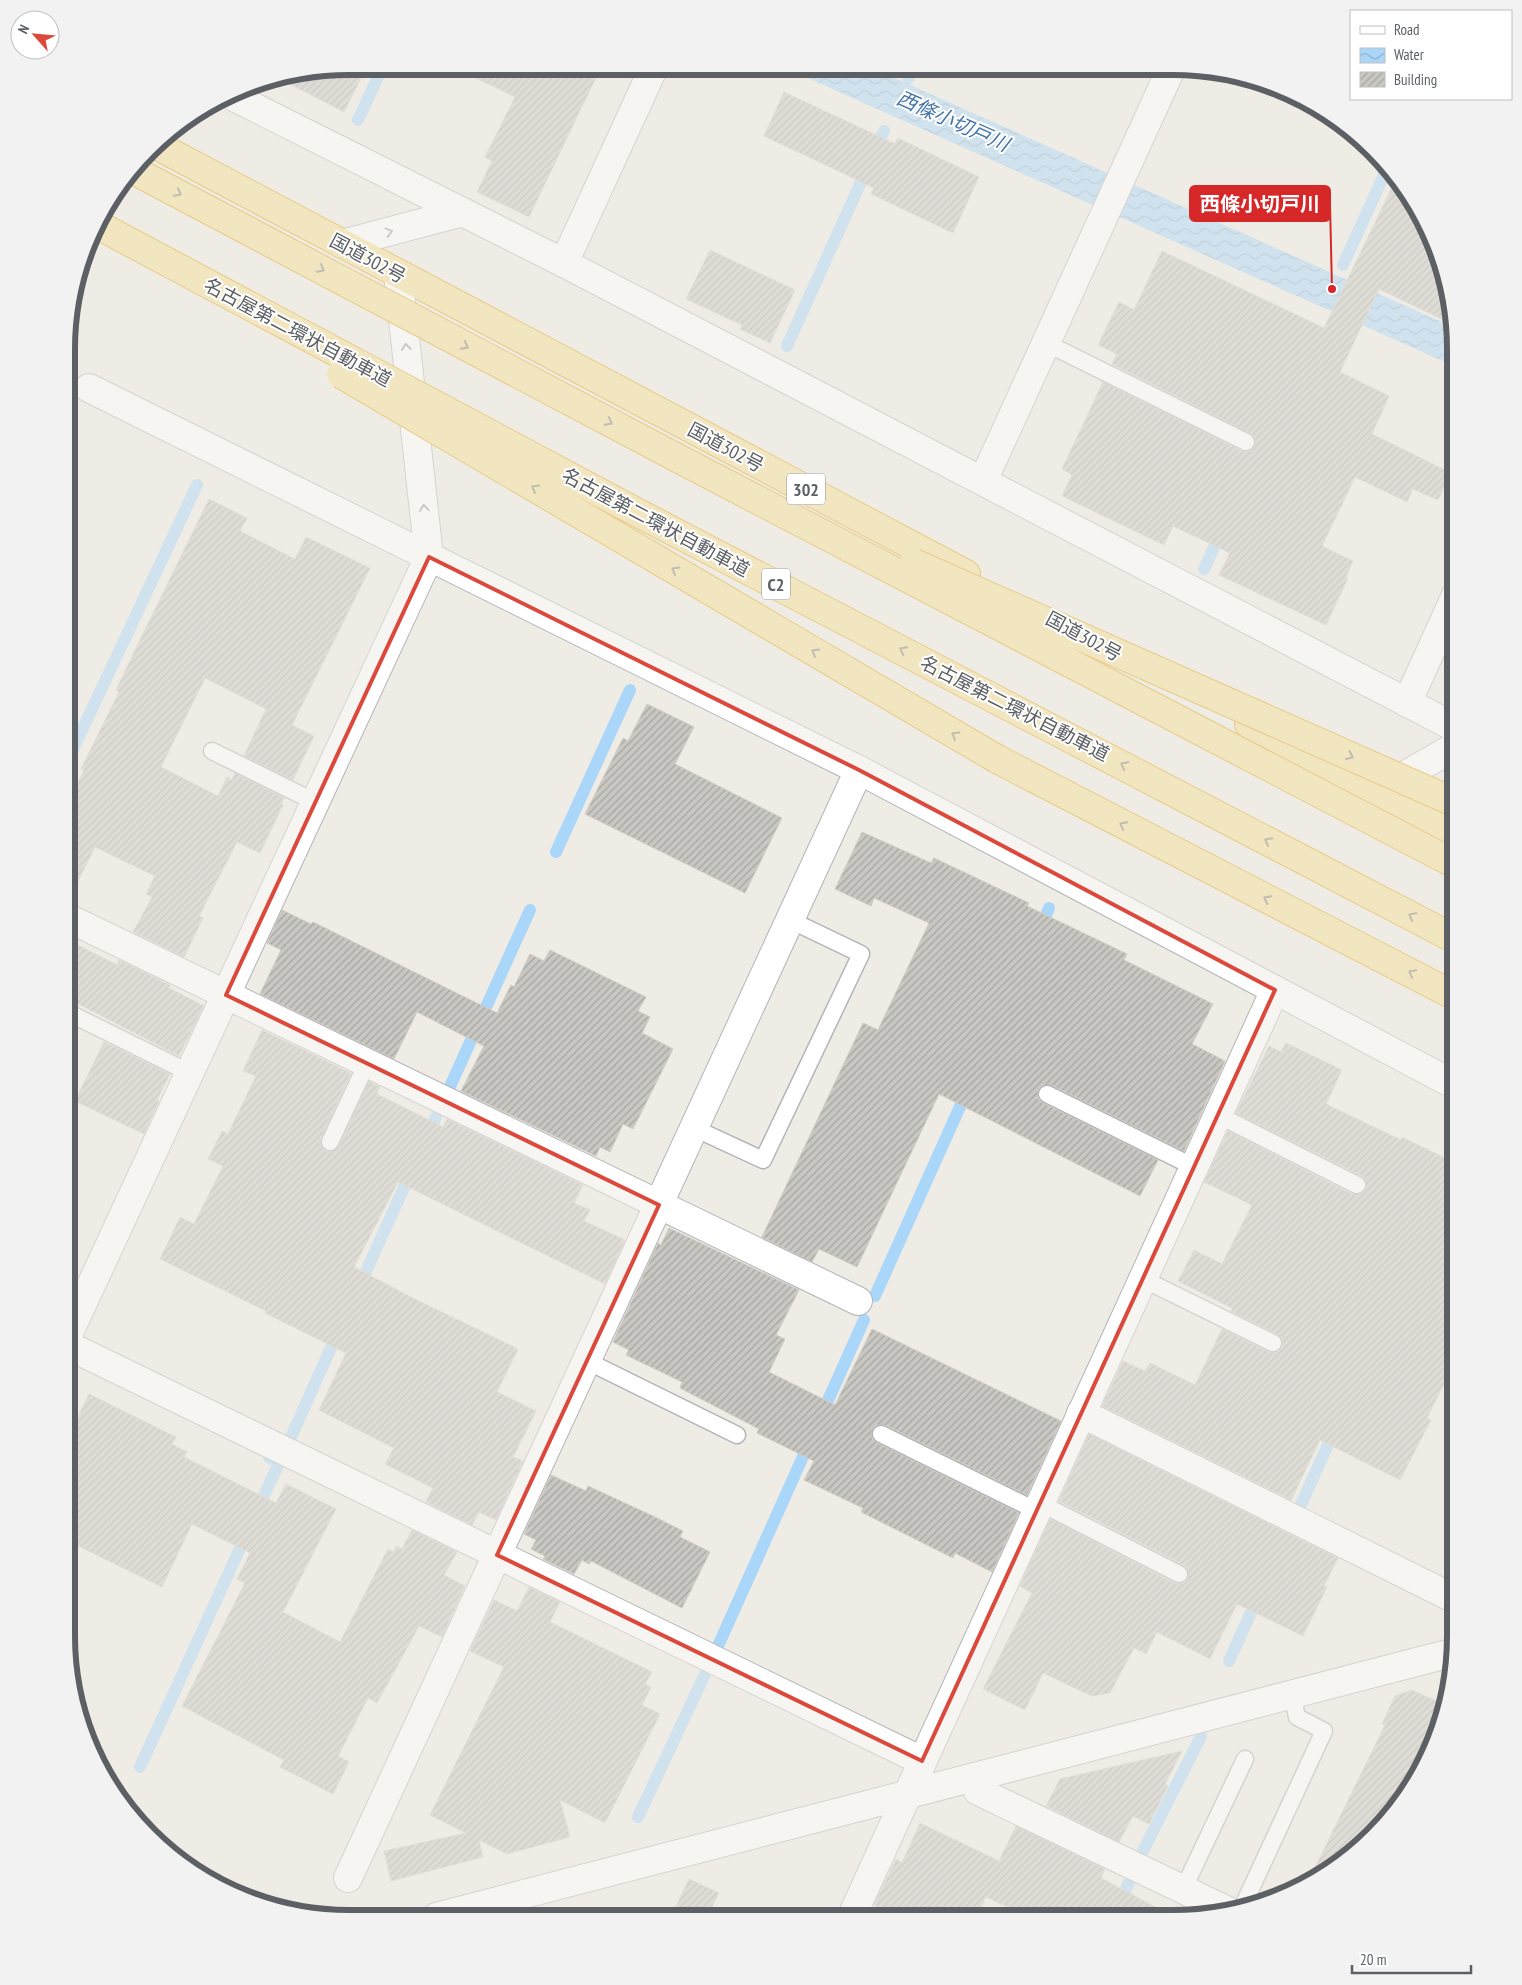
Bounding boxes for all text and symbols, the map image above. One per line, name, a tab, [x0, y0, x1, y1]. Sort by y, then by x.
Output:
north arrow	[10, 10, 60, 60]
legend	[1350, 10, 1512, 100]
text: Road	[1394, 20, 1420, 39]
text: N	[14, 22, 33, 37]
text: Water	[1394, 45, 1425, 64]
text: Building	[1394, 70, 1437, 89]
water label: 西條小切戸川	[893, 85, 1015, 158]
callout: 西條小切戸川	[1190, 186, 1330, 221]
one-way arrow	[173, 187, 182, 197]
text: 西條小切戸川	[1200, 191, 1320, 217]
one-way arrow	[385, 227, 393, 237]
street label: 国道302号	[326, 228, 410, 288]
one-way arrow	[316, 263, 325, 273]
street label: 名古屋第二環状自動車道	[200, 272, 396, 392]
one-way arrow	[460, 339, 469, 349]
one-way arrow	[401, 342, 412, 350]
one-way arrow	[603, 416, 612, 426]
street label: 国道302号	[684, 417, 768, 477]
street label: 名古屋第二環状自動車道	[558, 462, 754, 582]
road number: 302	[787, 474, 825, 504]
one-way arrow	[531, 485, 540, 495]
one-way arrow	[419, 504, 430, 512]
one-way arrow	[671, 567, 680, 577]
road number: C2	[762, 568, 790, 600]
street label: 国道302号	[1042, 606, 1126, 666]
one-way arrow	[899, 646, 908, 656]
one-way arrow	[811, 649, 820, 659]
street label: 名古屋第二環状自動車道	[916, 650, 1114, 766]
one-way arrow	[952, 731, 961, 741]
one-way arrow	[1345, 750, 1354, 761]
one-way arrow	[1121, 761, 1130, 771]
one-way arrow	[1119, 821, 1128, 831]
one-way arrow	[1265, 837, 1274, 847]
one-way arrow	[1264, 895, 1273, 905]
one-way arrow	[1409, 912, 1418, 922]
one-way arrow	[1408, 969, 1417, 979]
scale bar	[1352, 1942, 1471, 1974]
text: 20 m	[1360, 1950, 1386, 1969]

